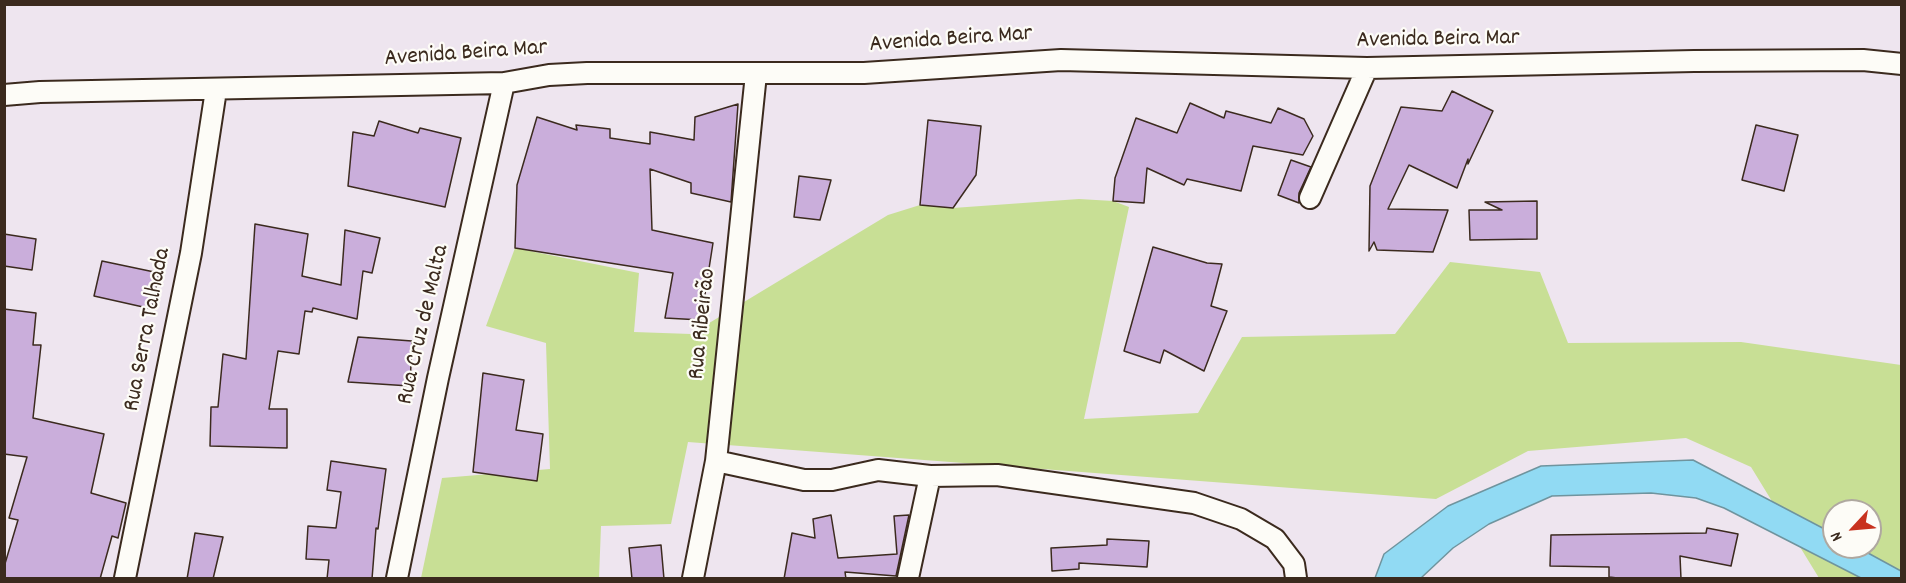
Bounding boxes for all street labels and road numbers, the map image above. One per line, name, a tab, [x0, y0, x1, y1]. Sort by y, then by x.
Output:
street label: Avenida Beira Mar	[869, 21, 1033, 61]
street label: Avenida Beira Mar	[1356, 25, 1520, 57]
street label: Avenida Beira Mar	[384, 35, 548, 75]
street label: Rua Cruz de Malta	[393, 242, 457, 408]
street label: Rua Serra Talhada	[119, 246, 179, 414]
street label: Rua Ribeirão	[684, 267, 724, 381]

